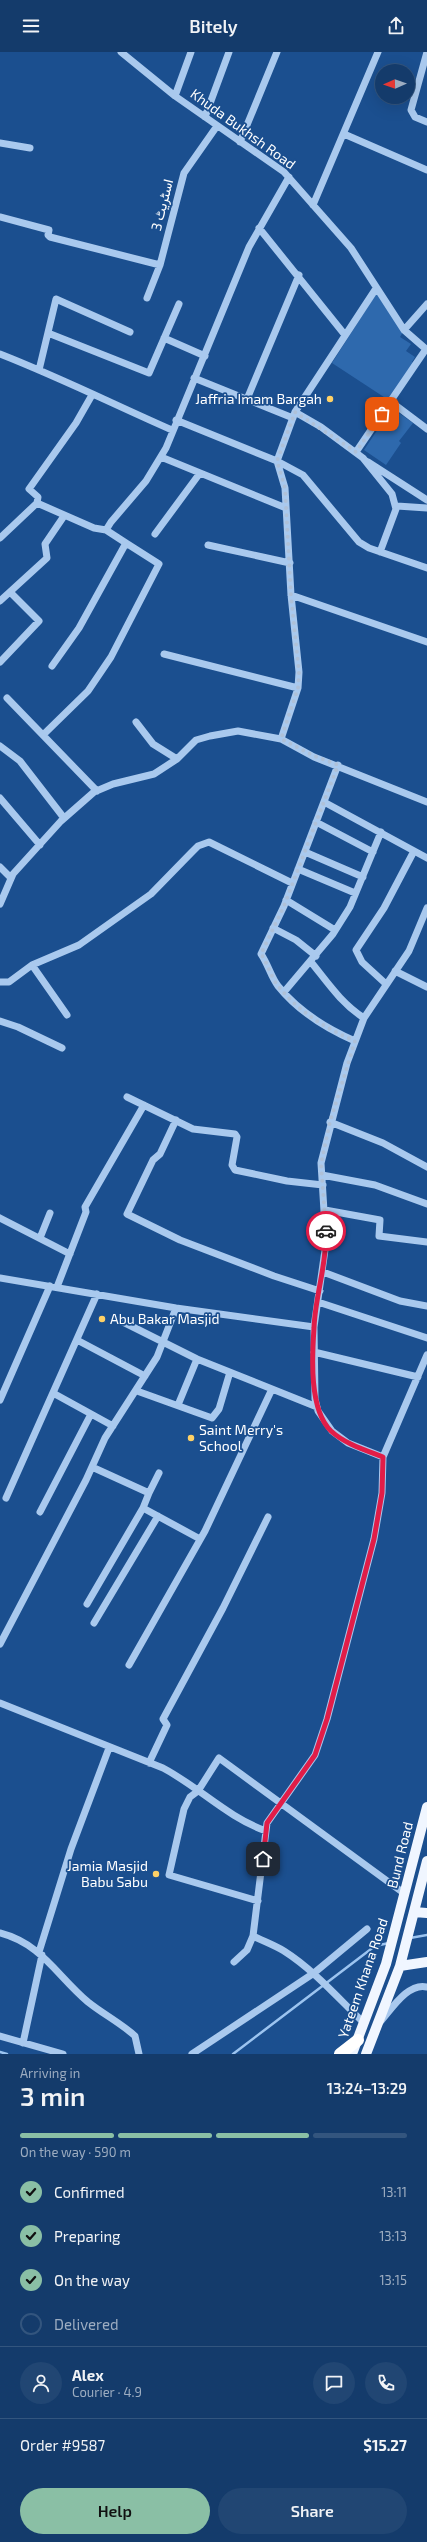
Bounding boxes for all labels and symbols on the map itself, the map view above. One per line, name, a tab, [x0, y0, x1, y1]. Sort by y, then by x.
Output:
north arrow	[375, 64, 415, 104]
street label: Khuda Bukhsh Road	[187, 85, 299, 172]
street label: اسٹریٹ 3	[147, 177, 177, 233]
place label: Jaffria Imam Bargah	[195, 390, 322, 407]
marker: Jaffria Imam Bargah	[325, 394, 335, 404]
pin	[365, 397, 399, 431]
courier	[306, 1211, 346, 1251]
place label: Abu Bakar Masjid	[110, 1310, 219, 1327]
marker: Abu Bakar Masjid	[97, 1314, 107, 1324]
place label: Saint Merry's School	[199, 1421, 283, 1454]
marker: Saint Merry's School	[186, 1433, 196, 1443]
street label: Bund Road	[383, 1820, 416, 1890]
pin	[246, 1842, 280, 1876]
place label: Jamia Masjid Babu Sabu	[67, 1857, 148, 1890]
marker: Jamia Masjid Babu Sabu	[151, 1869, 161, 1879]
street label: Yateem Khana Road	[334, 1916, 391, 2040]

